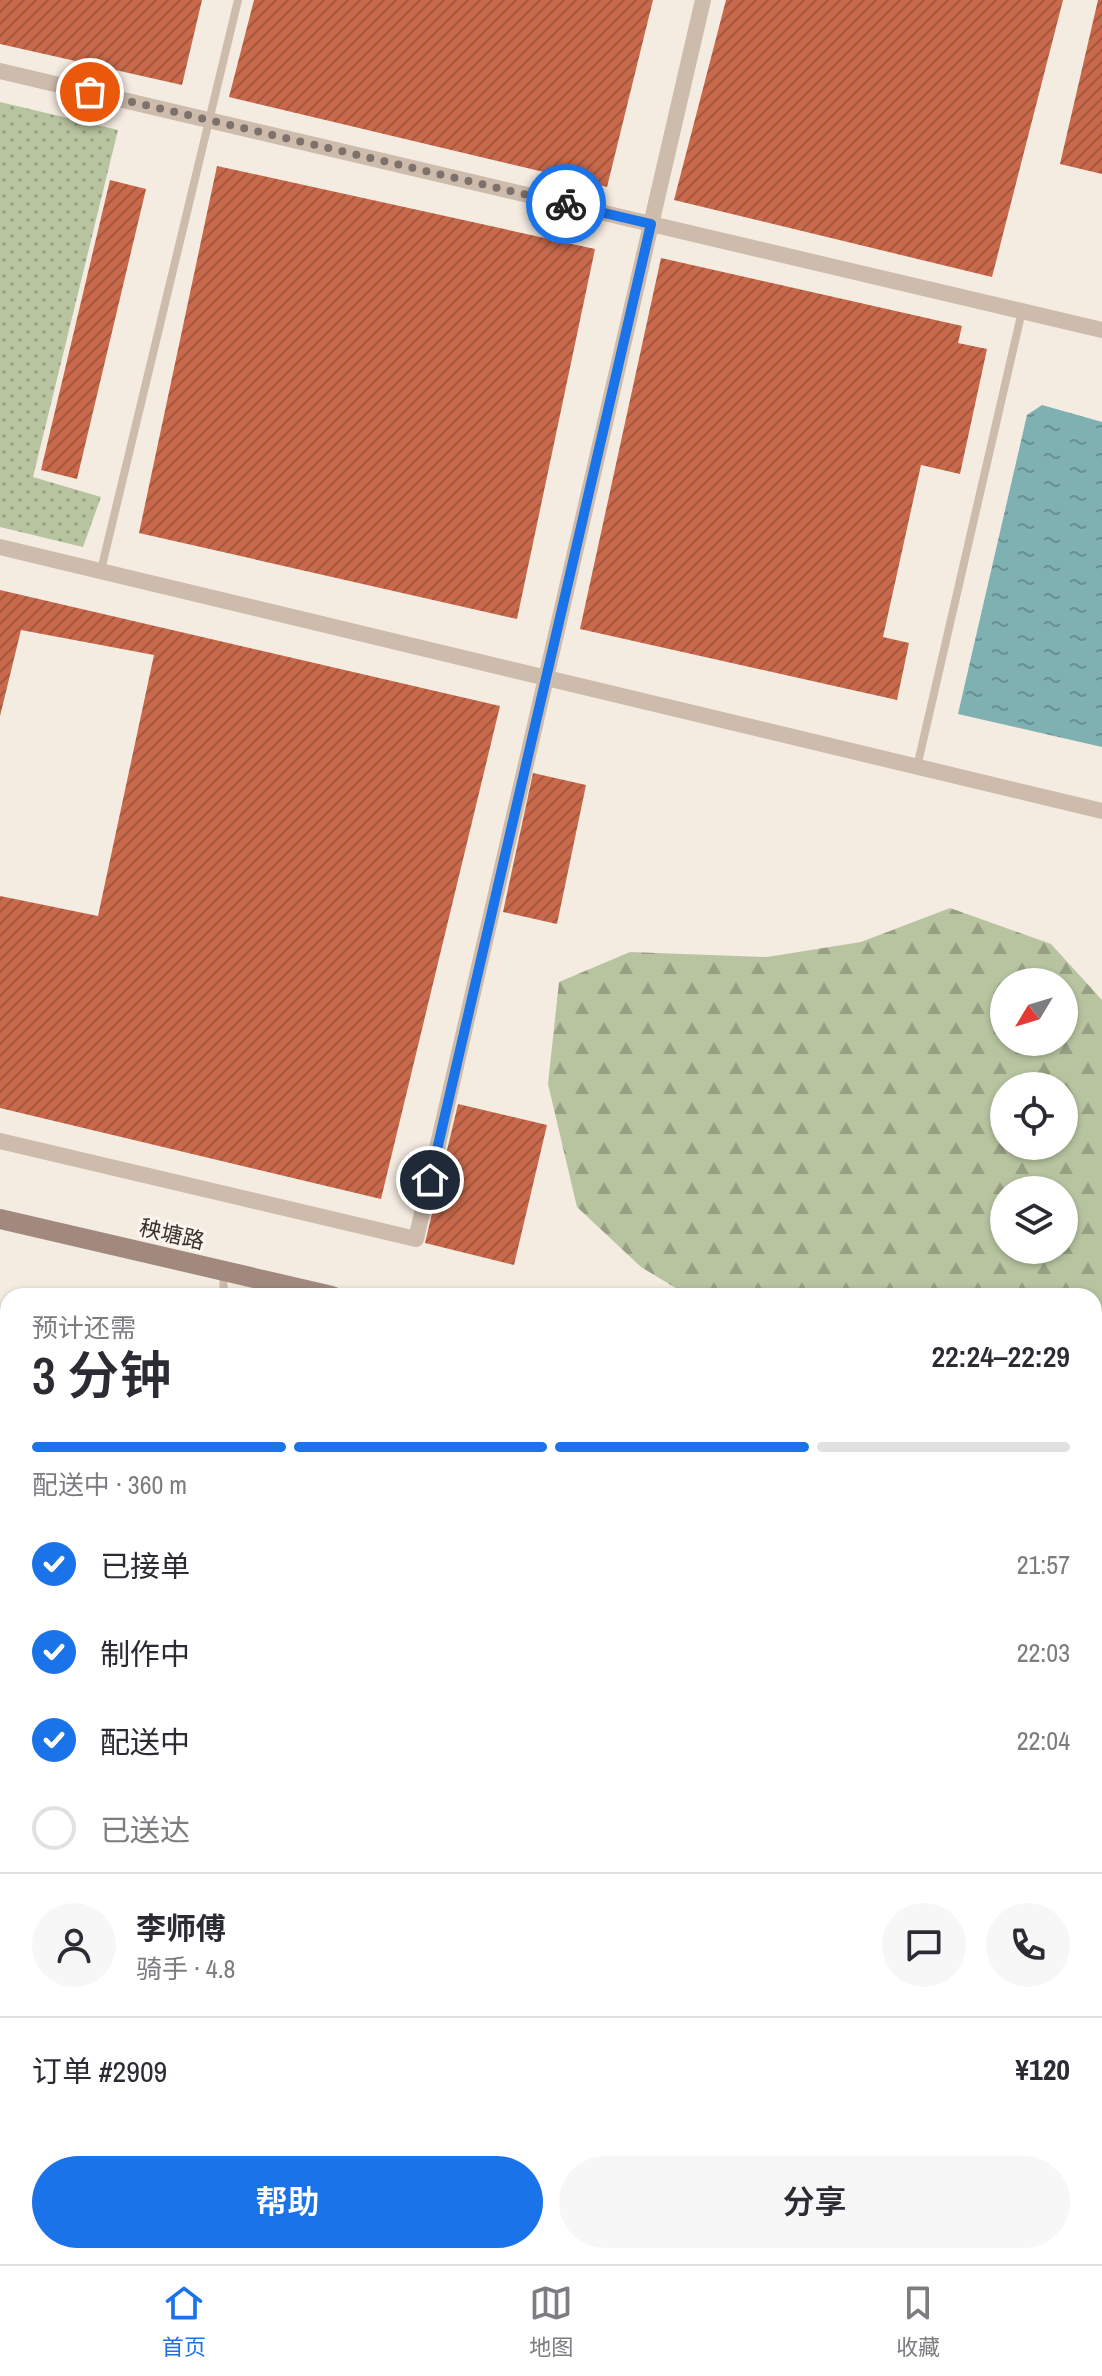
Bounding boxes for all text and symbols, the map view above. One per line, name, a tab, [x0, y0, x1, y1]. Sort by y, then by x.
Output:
pin	[56, 58, 124, 126]
icon: bag	[68, 70, 112, 114]
courier	[526, 164, 606, 244]
icon: bike	[544, 182, 588, 226]
north arrow	[990, 968, 1078, 1056]
map controls	[990, 968, 1078, 1264]
button: locate	[990, 1072, 1078, 1160]
pin	[396, 1146, 464, 1214]
icon: home	[408, 1158, 452, 1202]
button: layers	[990, 1176, 1078, 1264]
street label: 秧塘路	[136, 1212, 208, 1256]
text: 预计还需	[32, 1310, 136, 1345]
text: 22:24–22:29	[931, 1336, 1070, 1376]
text: 3 分钟	[32, 1340, 172, 1410]
text: 配送中 · 360 m	[32, 1467, 187, 1502]
icon: check	[32, 1542, 76, 1586]
text: 已接单	[100, 1546, 190, 1586]
text: 21:57	[1017, 1547, 1070, 1582]
icon: check	[32, 1630, 76, 1674]
text: 制作中	[100, 1634, 190, 1674]
text: 22:03	[1017, 1635, 1070, 1670]
icon: check	[32, 1718, 76, 1762]
text: 配送中	[100, 1722, 190, 1762]
text: 22:04	[1017, 1723, 1070, 1758]
text: 已送达	[100, 1810, 190, 1850]
button: person	[32, 1903, 116, 1987]
button: chat	[882, 1903, 966, 1987]
button: phone	[986, 1903, 1070, 1987]
text: 李师傅	[136, 1908, 226, 1948]
text: 骑手 · 4.8	[136, 1951, 235, 1986]
text: ¥120	[1015, 2049, 1070, 2089]
text: 订单 #2909	[32, 2051, 167, 2091]
button: 帮助	[32, 2156, 543, 2248]
button: 分享	[559, 2156, 1070, 2248]
tab: 首页	[162, 2281, 206, 2362]
tab: 地图	[529, 2281, 573, 2362]
tab: 收藏	[896, 2281, 940, 2362]

